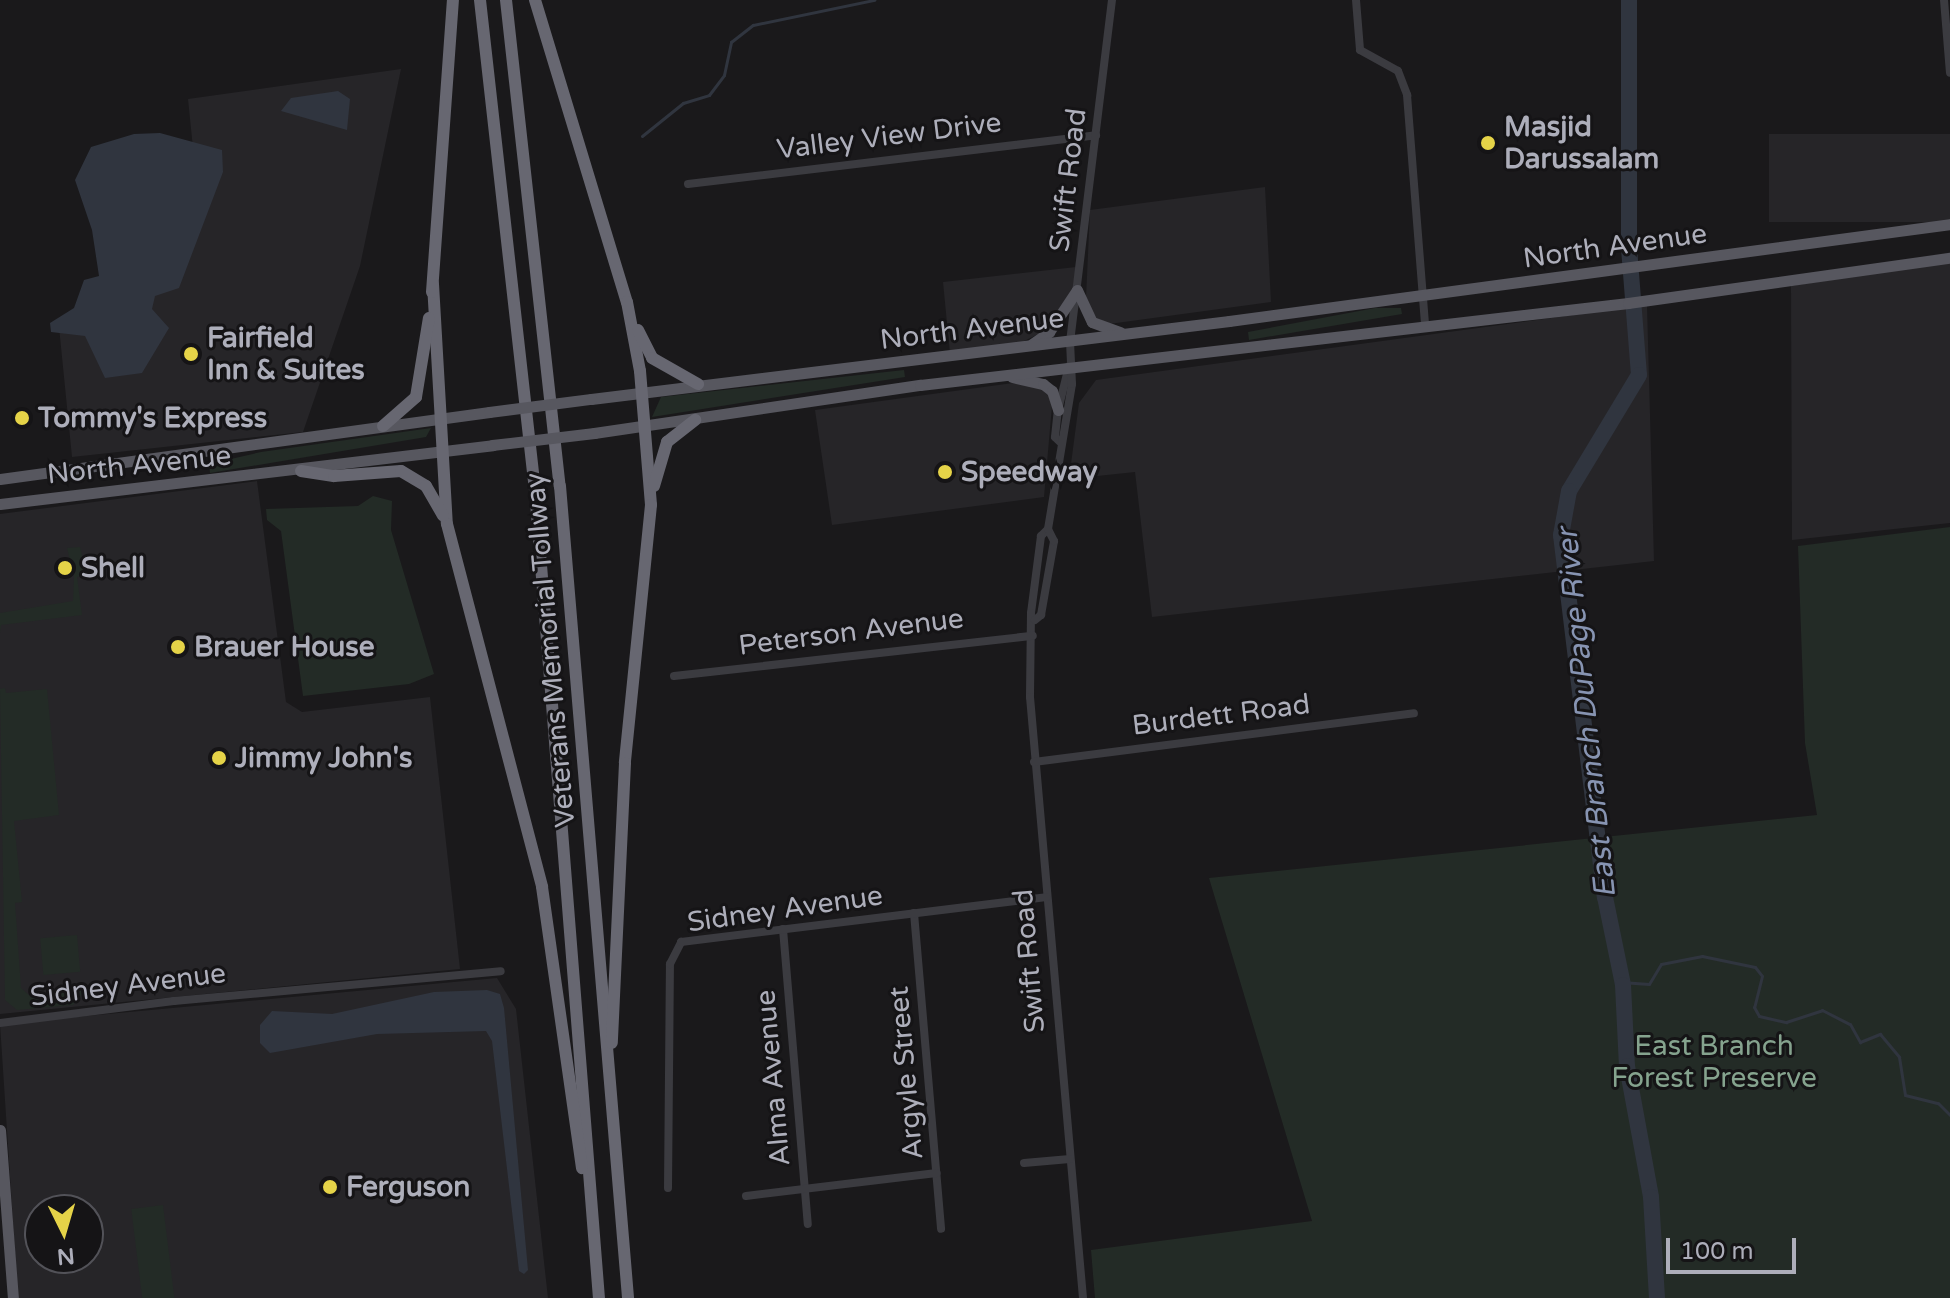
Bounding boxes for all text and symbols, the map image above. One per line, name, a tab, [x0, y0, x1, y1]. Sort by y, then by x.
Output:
street label: Valley View Drive	[775, 106, 1003, 166]
street label: Swift Road	[1043, 106, 1093, 254]
place label: Masjid Darussalam	[1504, 110, 1659, 176]
marker: Masjid Darussalam	[1479, 134, 1497, 152]
street label: North Avenue	[1521, 216, 1709, 276]
street label: North Avenue	[878, 301, 1066, 357]
place label: Fairfield Inn & Suites	[207, 321, 365, 387]
marker: Fairfield Inn & Suites	[182, 345, 200, 363]
place label: Tommy's Express	[38, 401, 267, 435]
marker: Tommy's Express	[13, 409, 31, 427]
street label: North Avenue	[45, 439, 233, 491]
place label: Speedway	[961, 455, 1098, 489]
marker: Speedway	[936, 463, 954, 481]
street label: Veterans Memorial Tollway	[518, 471, 582, 829]
water label: East Branch DuPage River	[1550, 526, 1624, 900]
place label: Shell	[81, 551, 145, 585]
marker: Shell	[56, 559, 74, 577]
street label: Peterson Avenue	[737, 602, 965, 662]
place label: Brauer House	[194, 630, 375, 664]
marker: Brauer House	[169, 638, 187, 656]
street label: Burdett Road	[1130, 687, 1312, 743]
place label: Jimmy John's	[235, 741, 412, 775]
marker: Jimmy John's	[210, 749, 228, 767]
street label: Sidney Avenue	[685, 879, 885, 939]
street label: Swift Road	[1006, 888, 1052, 1034]
street label: Sidney Avenue	[28, 956, 228, 1014]
street label: Argyle Street	[882, 985, 930, 1161]
street label: Alma Avenue	[749, 989, 797, 1167]
park label: East Branch Forest Preserve	[1611, 1029, 1817, 1095]
place label: Ferguson	[346, 1170, 470, 1204]
marker: Ferguson	[321, 1178, 339, 1196]
north arrow	[24, 1194, 104, 1274]
scale bar	[1670, 1222, 1800, 1272]
text: 100 m	[1680, 1237, 1754, 1266]
text: N	[56, 1242, 76, 1270]

